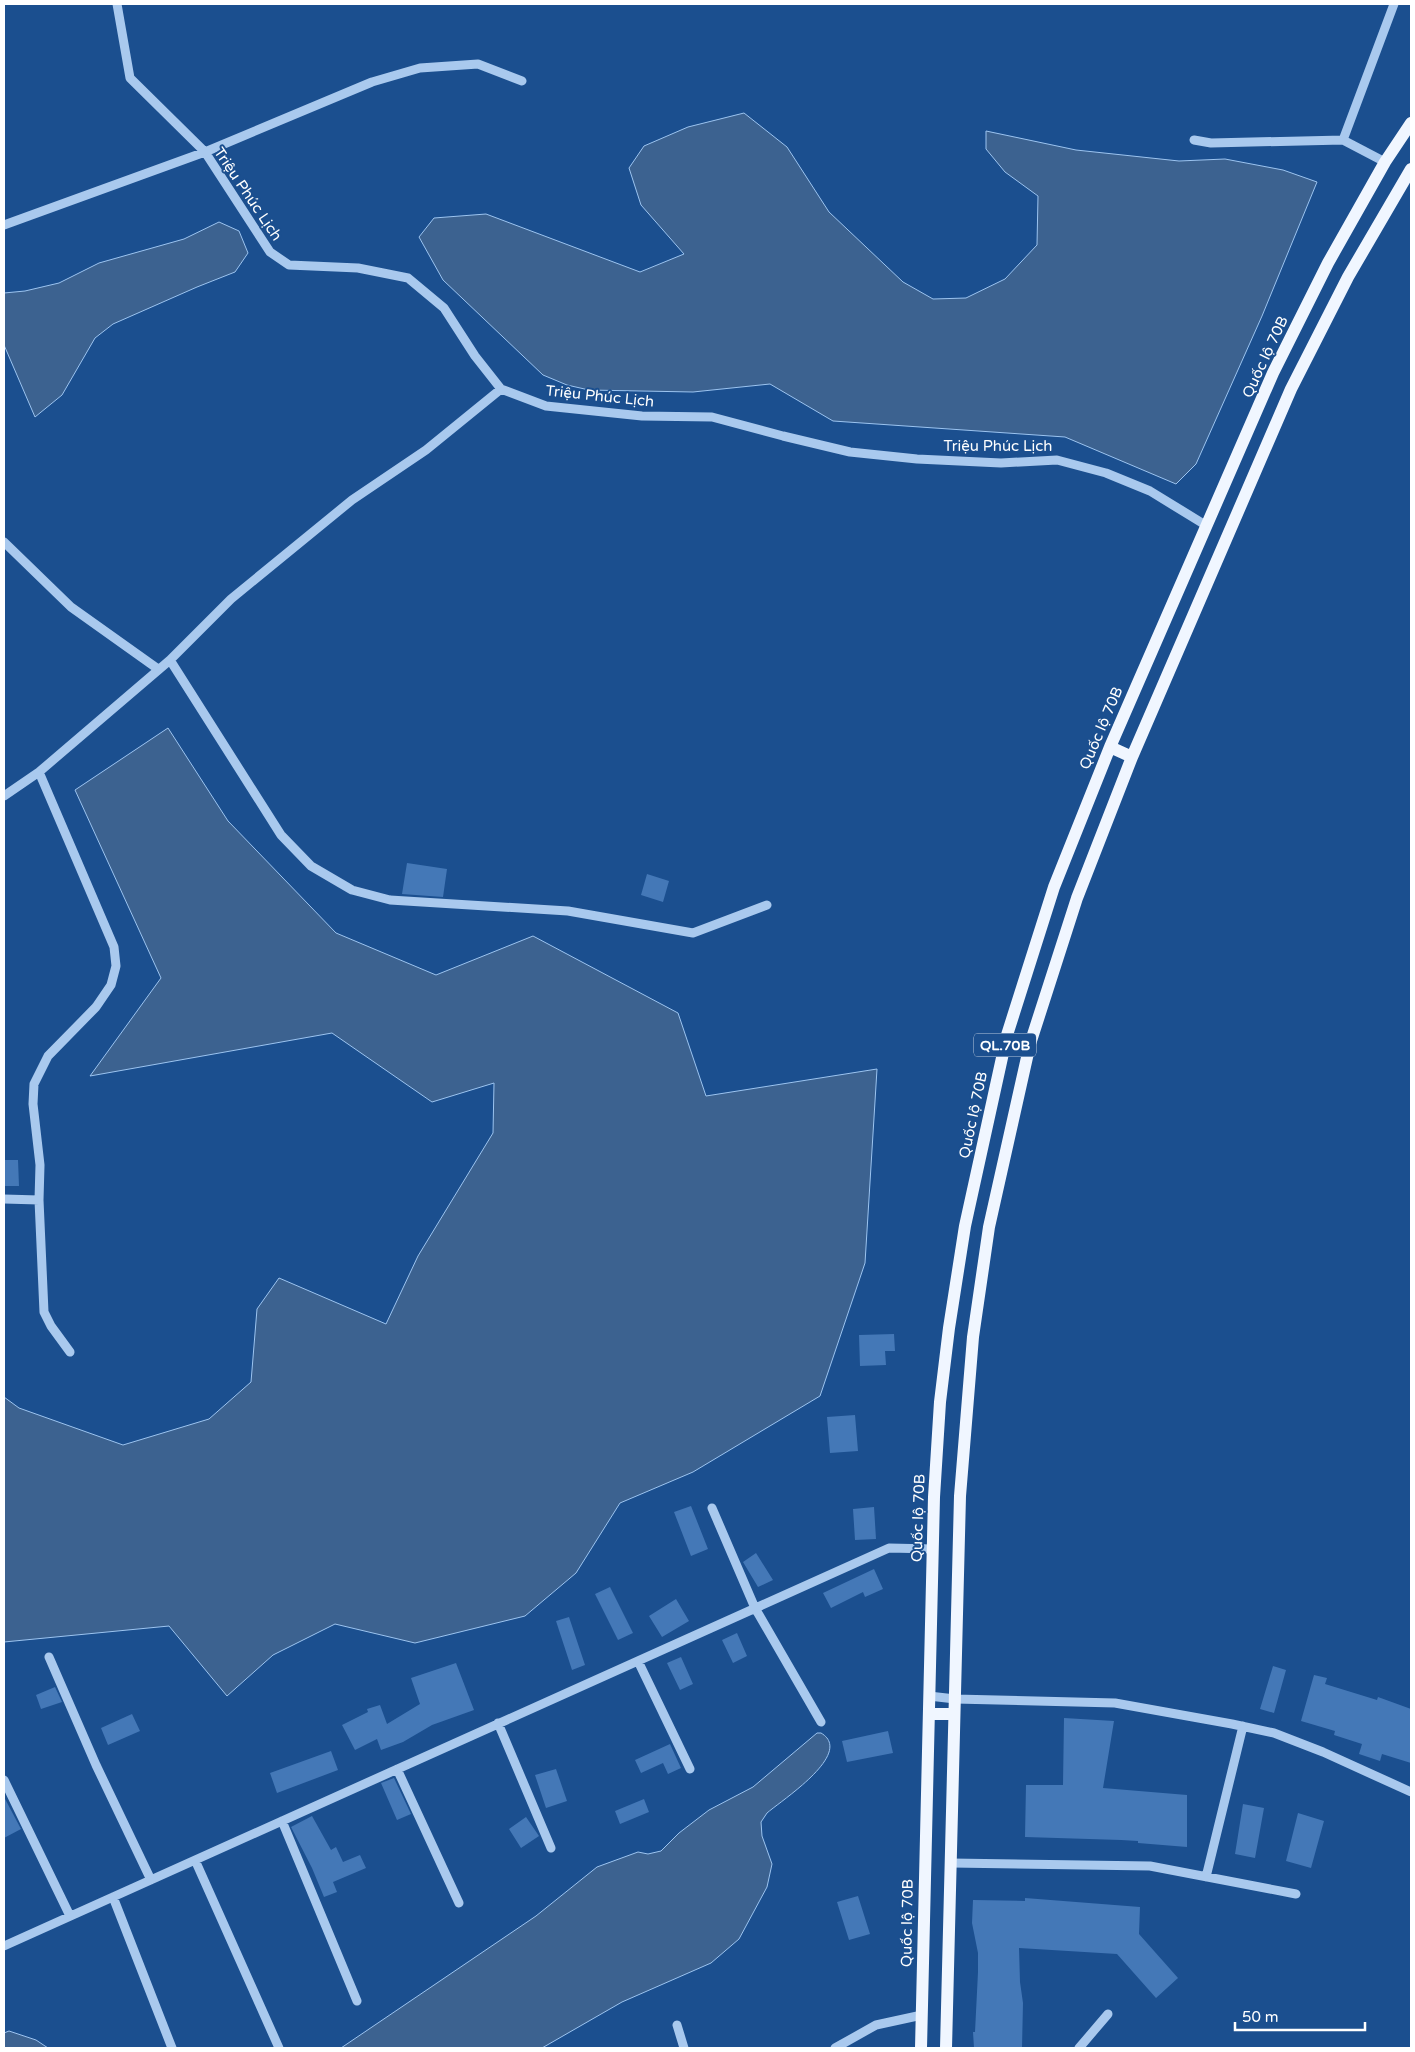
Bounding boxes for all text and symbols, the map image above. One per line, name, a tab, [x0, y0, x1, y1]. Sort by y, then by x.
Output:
street label: Triệu Phúc Lịch	[210, 144, 286, 244]
street label: Quốc lộ 70B	[1238, 313, 1292, 401]
street label: Triệu Phúc Lịch	[545, 381, 655, 411]
street label: Triệu Phúc Lịch	[944, 437, 1052, 455]
street label: Quốc lộ 70B	[1075, 684, 1127, 772]
road number: QL.70B	[974, 1034, 1036, 1056]
street label: Quốc lộ 70B	[955, 1070, 991, 1160]
street label: Quốc lộ 70B	[907, 1474, 929, 1562]
street label: Quốc lộ 70B	[897, 1879, 917, 1967]
scale bar	[1235, 2000, 1365, 2032]
text: 50 m	[1242, 2008, 1279, 2026]

